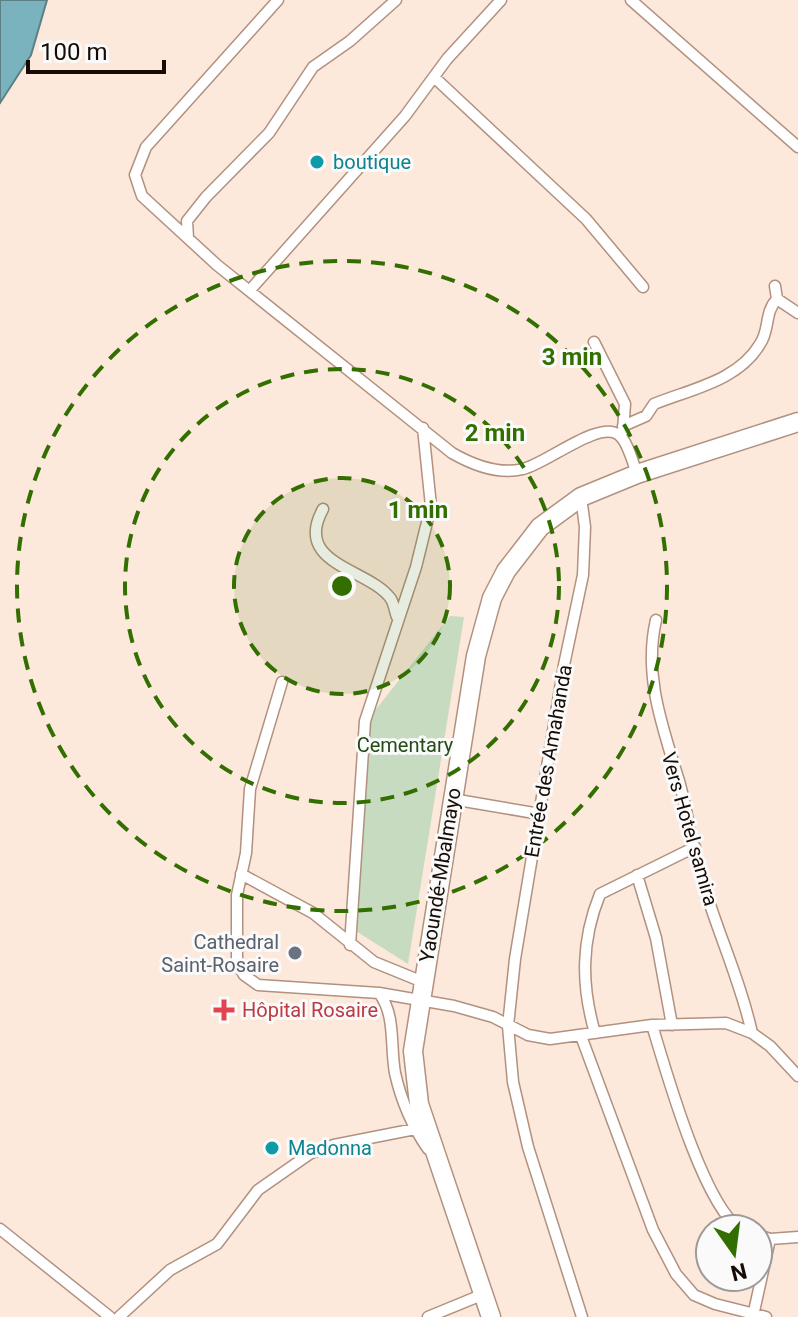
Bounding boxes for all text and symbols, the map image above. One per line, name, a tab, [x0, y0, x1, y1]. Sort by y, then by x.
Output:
scale bar	[28, 24, 164, 74]
text: 100 m	[40, 38, 107, 66]
place label: boutique	[333, 150, 411, 174]
marker: boutique	[308, 153, 326, 171]
text: 3 min	[542, 343, 602, 371]
text: 2 min	[465, 419, 525, 447]
text: 1 min	[388, 496, 448, 524]
centre of rings	[328, 572, 356, 600]
street label: Entrée des Amahanda	[519, 663, 577, 859]
park label: Cementary	[357, 733, 454, 757]
street label: Vers Hotel samira	[657, 750, 723, 908]
street label: Yaoundé-Mbalmayo	[414, 786, 466, 964]
place label: Cathedral Saint-Rosaire	[161, 930, 279, 977]
marker: Cathedral Saint-Rosaire	[286, 944, 304, 962]
place label: Hôpital Rosaire	[242, 998, 378, 1022]
marker: Hôpital Rosaire	[213, 999, 235, 1021]
place label: Madonna	[288, 1136, 372, 1160]
marker: Madonna	[263, 1139, 281, 1157]
north arrow	[694, 1213, 774, 1293]
text: N	[728, 1258, 749, 1286]

